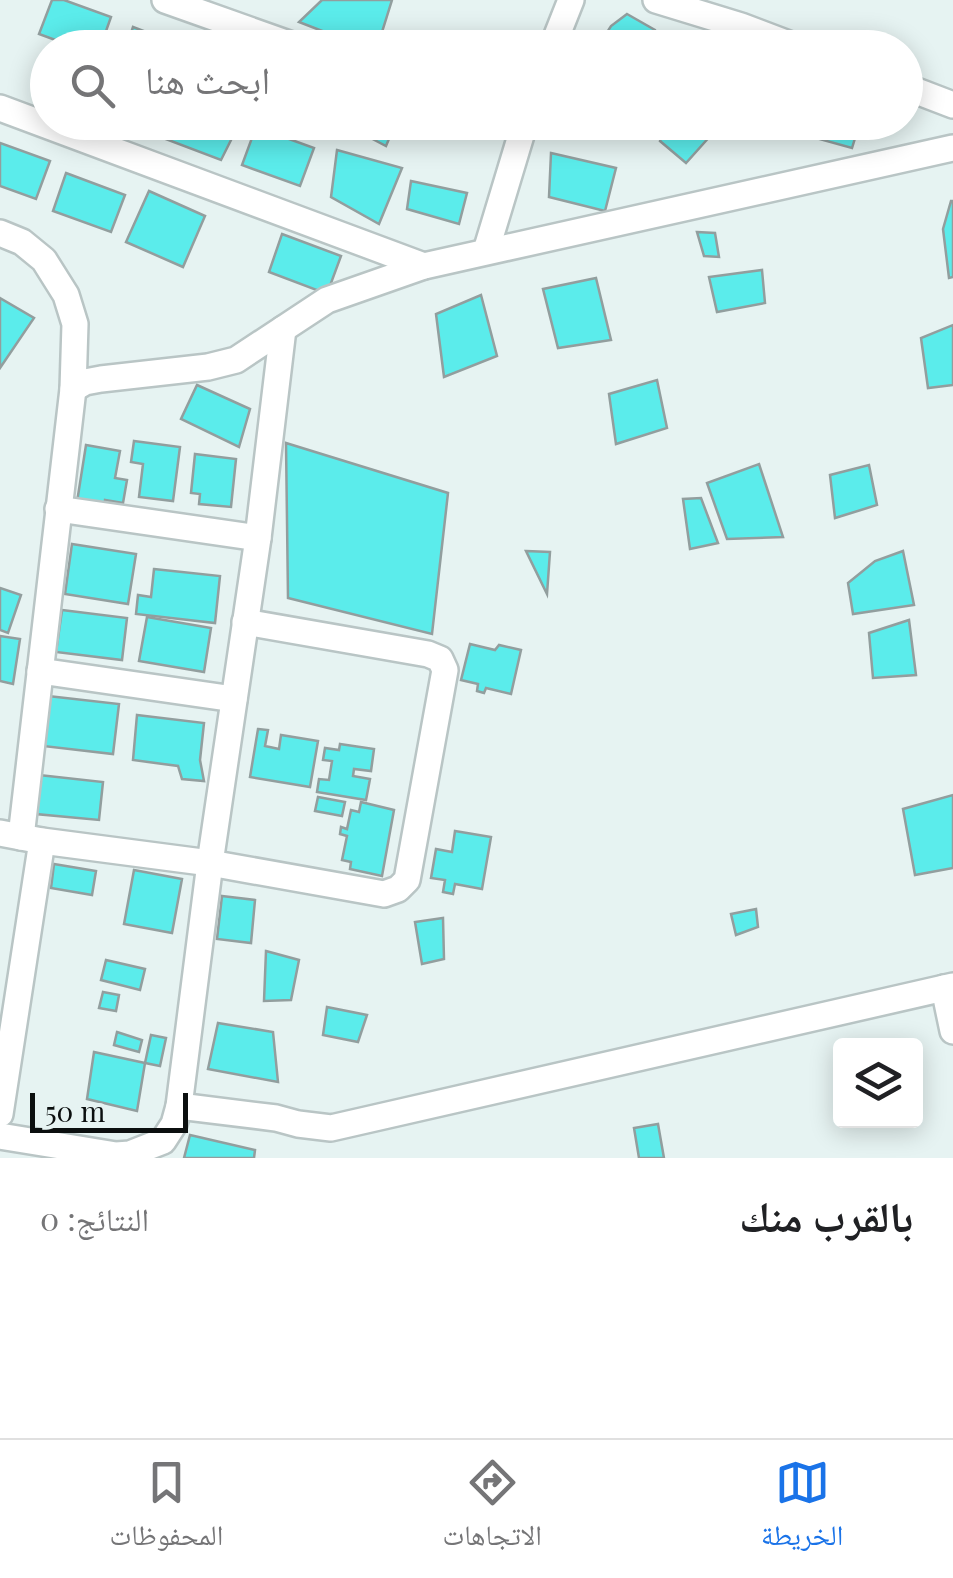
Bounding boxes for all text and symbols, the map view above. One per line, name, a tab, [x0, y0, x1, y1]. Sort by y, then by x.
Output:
search box	[30, 30, 923, 140]
text: ابحث هنا	[145, 53, 270, 104]
icon: search	[65, 58, 120, 113]
map controls	[833, 1038, 923, 1128]
button: layers	[833, 1038, 923, 1128]
scale bar	[30, 1088, 188, 1132]
text: 50 m	[45, 1092, 105, 1129]
text: بالقرب منك	[739, 1187, 913, 1243]
text: النتائج: 0	[40, 1196, 149, 1239]
tab: المحفوظات	[110, 1455, 223, 1563]
tab: الاتجاهات	[443, 1455, 542, 1563]
tab: الخريطة	[761, 1455, 843, 1563]

